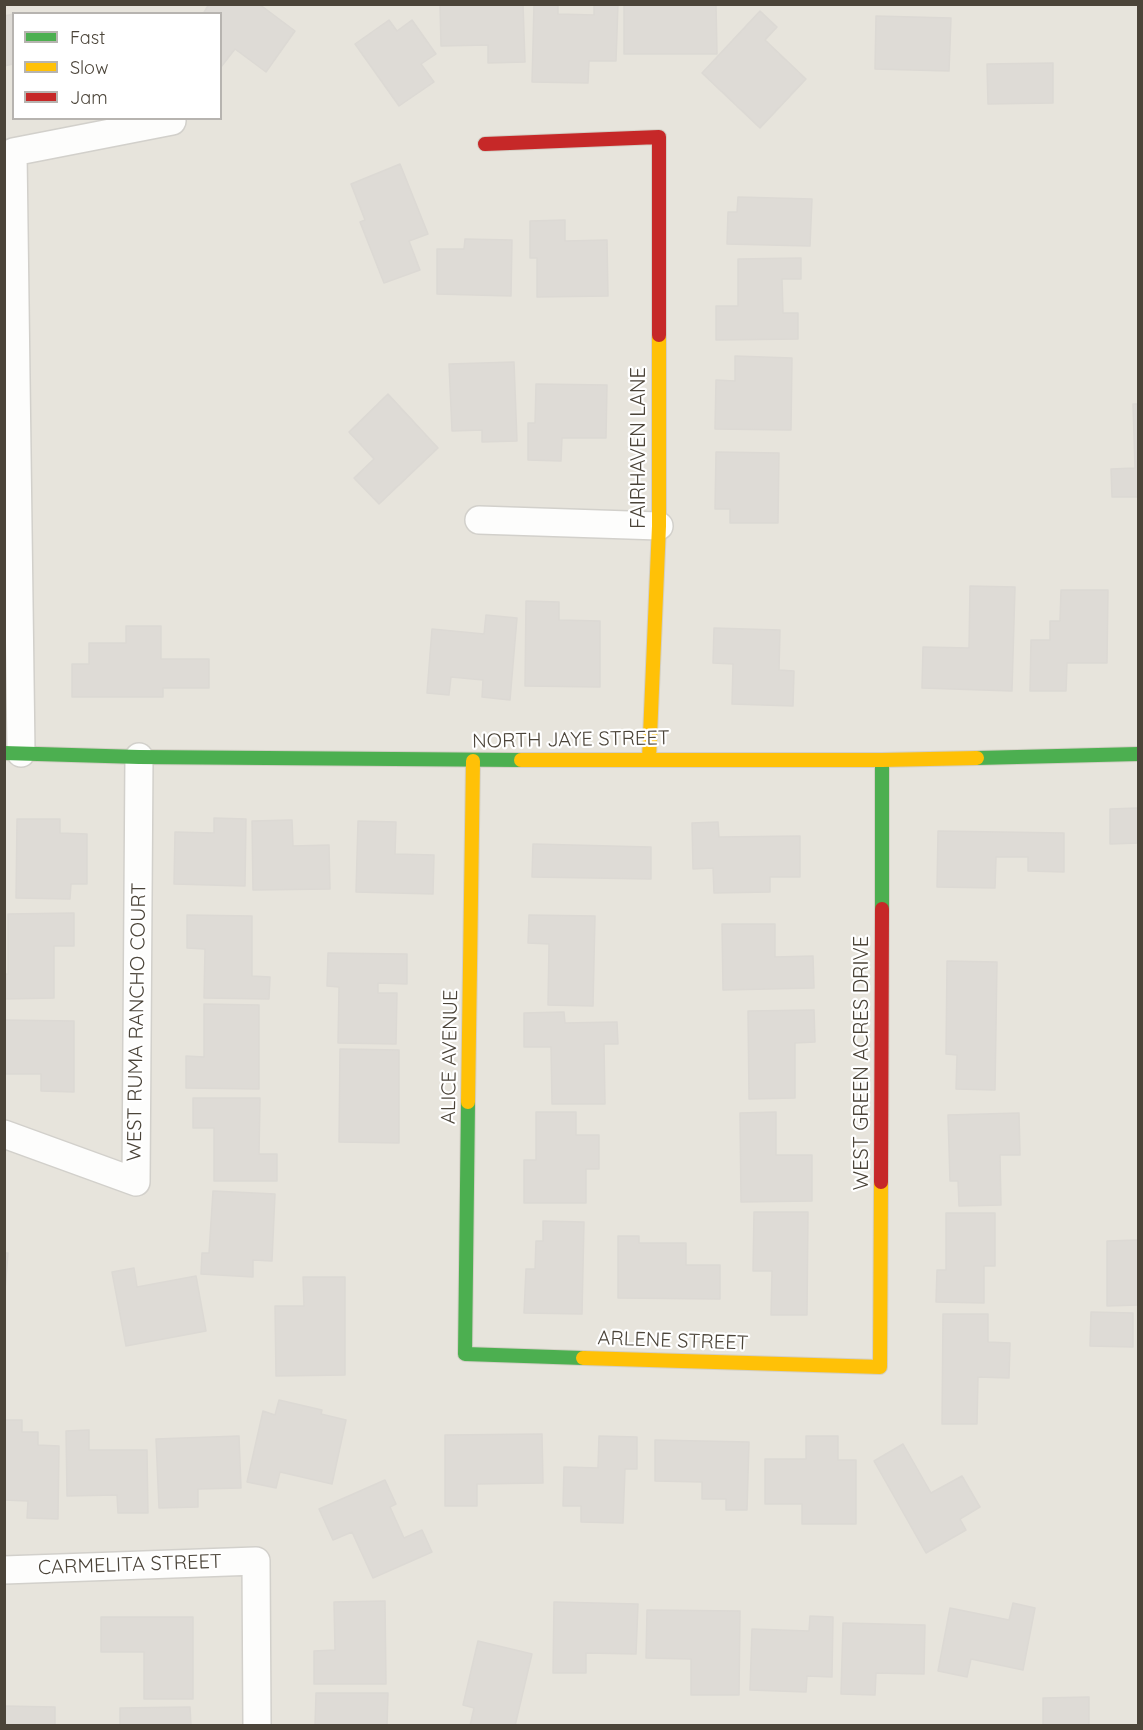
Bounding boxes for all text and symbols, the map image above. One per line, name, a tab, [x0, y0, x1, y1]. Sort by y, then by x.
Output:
legend	[12, 12, 222, 120]
text: Fast	[70, 26, 105, 49]
text: Slow	[70, 56, 108, 79]
text: Jam	[70, 86, 108, 109]
street label: FAIRHAVEN LANE	[627, 367, 651, 529]
street label: NORTH JAYE STREET	[472, 726, 670, 754]
street label: WEST RUMA RANCHO COURT	[123, 882, 151, 1162]
street label: WEST GREEN ACRES DRIVE	[850, 936, 874, 1190]
street label: ALICE AVENUE	[437, 990, 463, 1124]
street label: ARLENE STREET	[597, 1326, 749, 1356]
street label: CARMELITA STREET	[38, 1550, 222, 1580]

